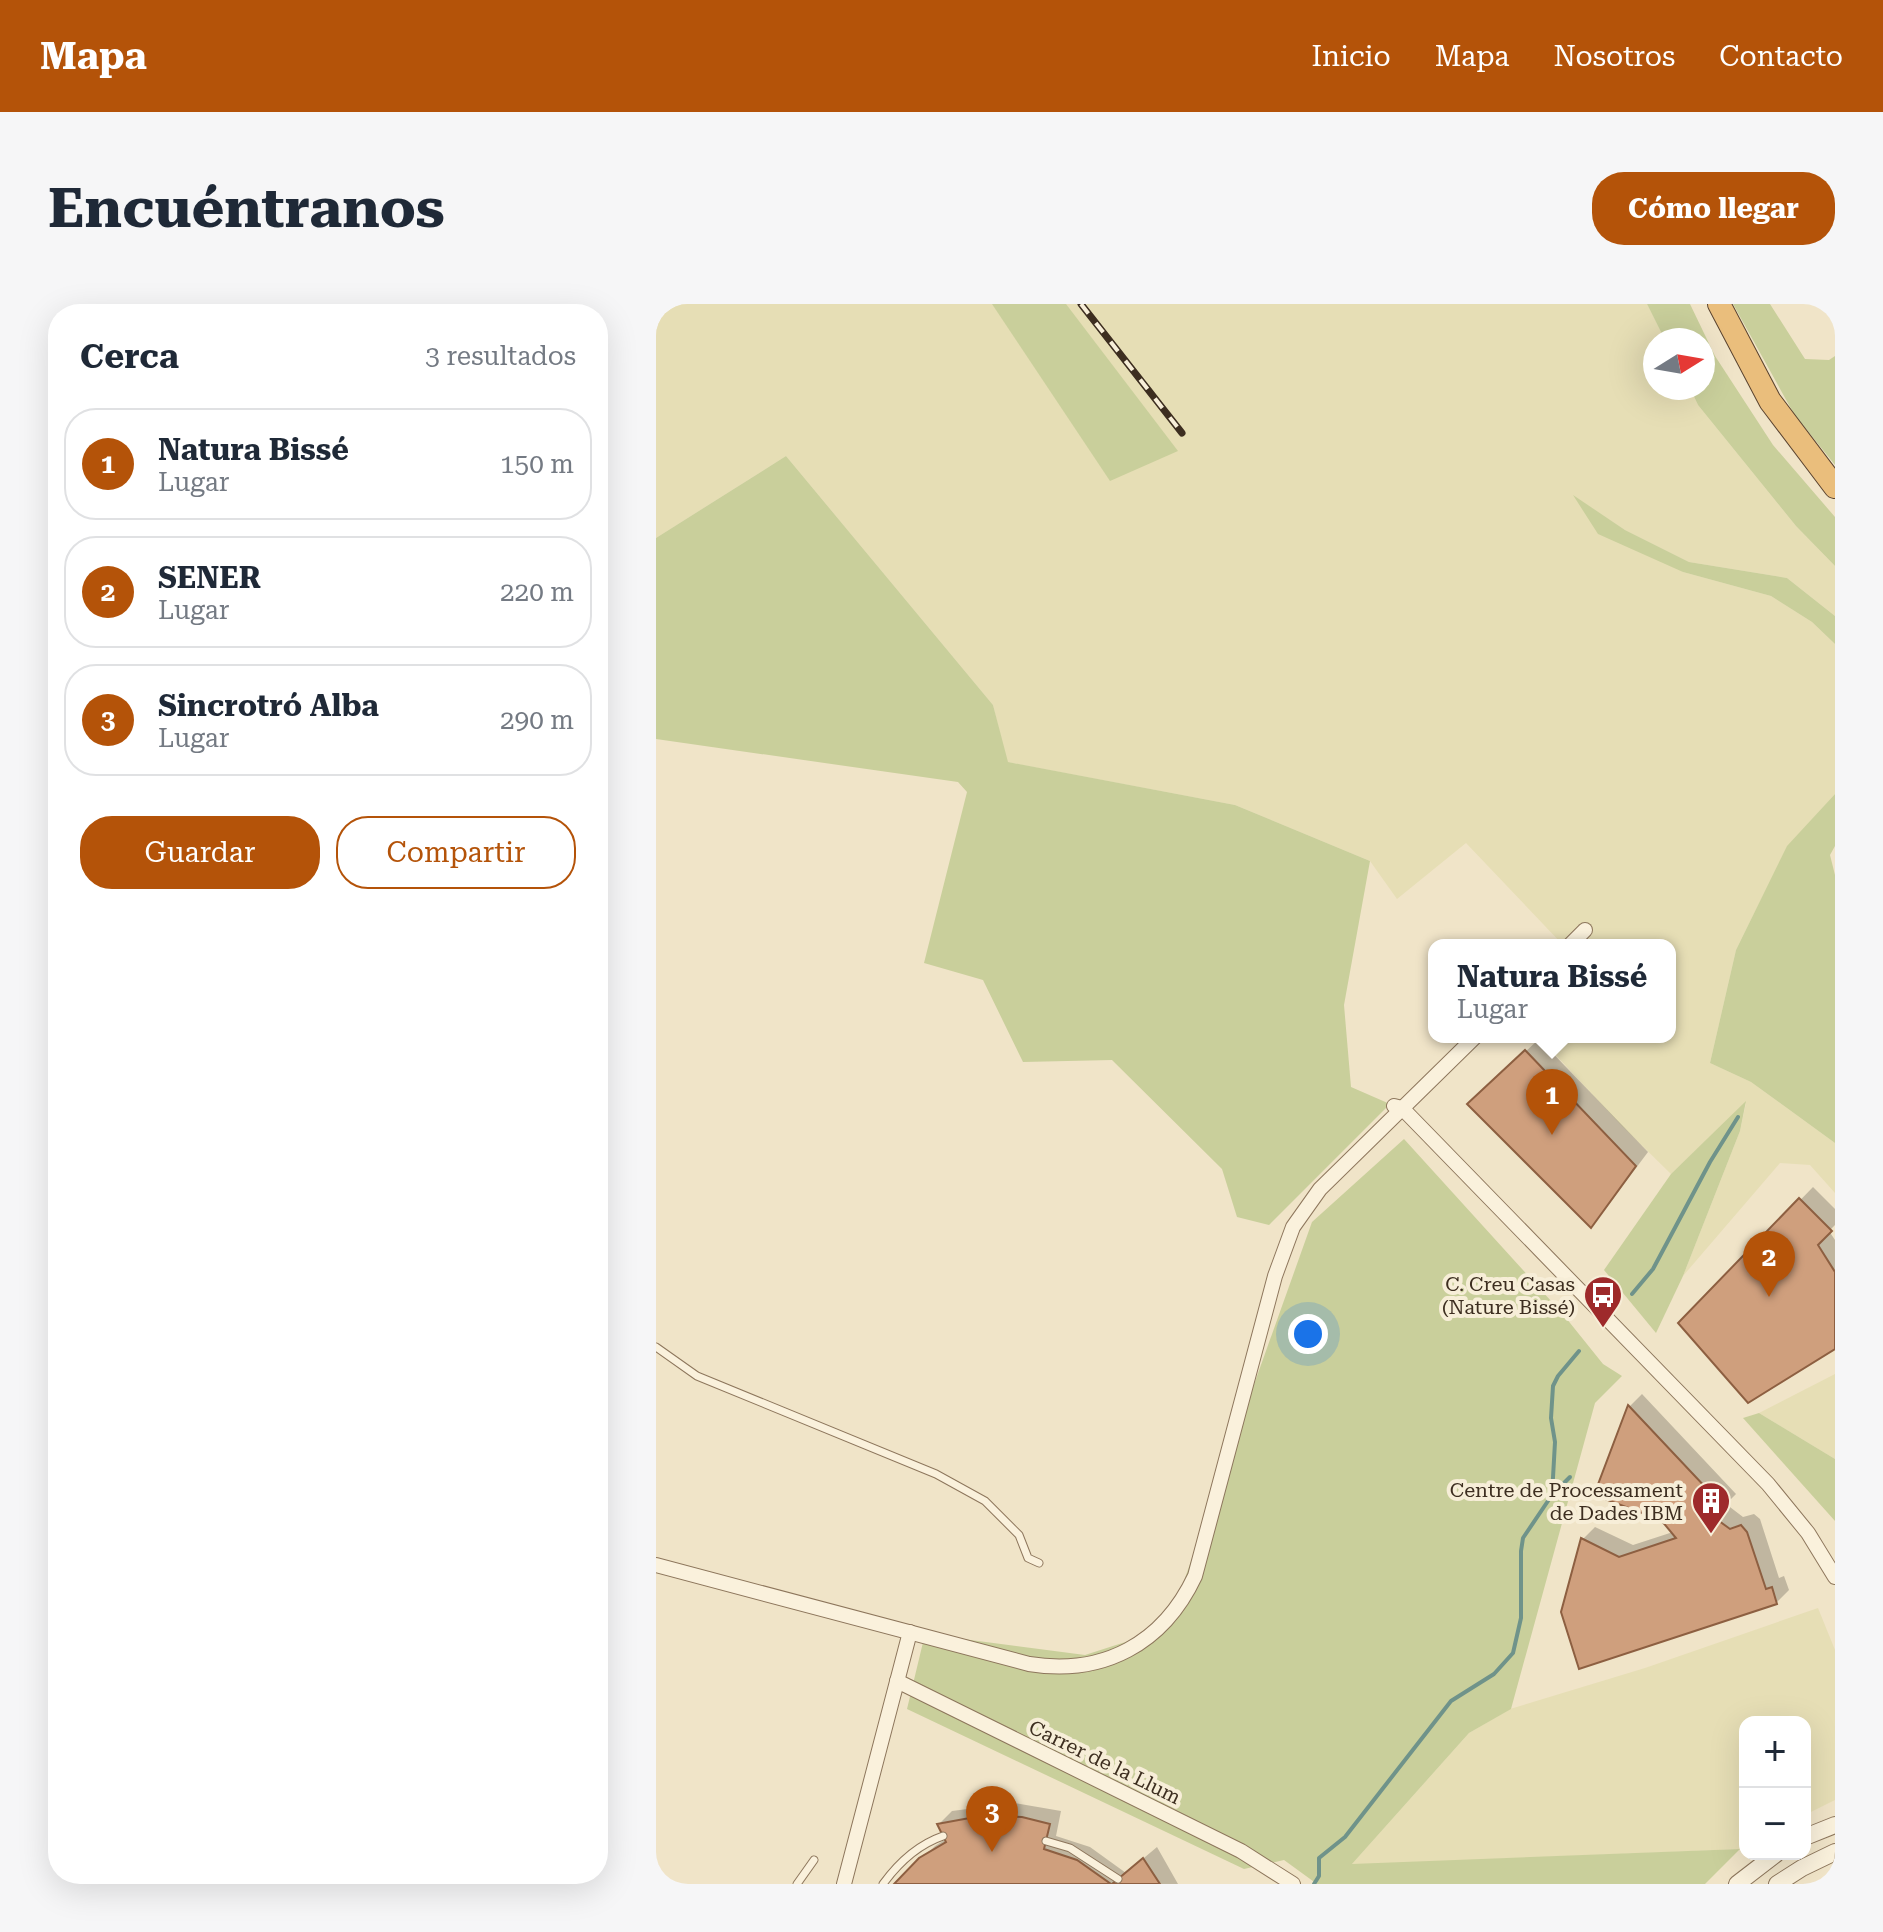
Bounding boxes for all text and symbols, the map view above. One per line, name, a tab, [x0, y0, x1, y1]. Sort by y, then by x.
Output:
text: Mapa	[40, 34, 147, 78]
text: Inicio	[1311, 40, 1391, 73]
text: Mapa	[1435, 40, 1509, 73]
text: Nosotros	[1553, 40, 1675, 73]
text: Contacto	[1719, 40, 1843, 73]
button: Cómo llegar	[1592, 172, 1835, 245]
text: Encuéntranos	[48, 175, 445, 241]
north arrow	[1643, 328, 1715, 400]
text: Cerca	[80, 336, 179, 376]
text: 3 resultados	[425, 341, 576, 371]
text: Natura Bissé	[158, 432, 349, 467]
text: 1	[101, 449, 115, 479]
text: 150 m	[500, 449, 574, 479]
text: Lugar	[158, 467, 229, 497]
text: SENER	[158, 560, 261, 595]
text: 2	[101, 577, 115, 607]
text: 220 m	[500, 577, 574, 607]
text: Lugar	[158, 595, 229, 625]
text: Sincrotró Alba	[158, 688, 379, 723]
text: 3	[101, 705, 115, 735]
text: 290 m	[500, 705, 574, 735]
text: Lugar	[158, 723, 229, 753]
button: Guardar	[80, 816, 320, 889]
button: Compartir	[336, 816, 576, 889]
popup	[1428, 939, 1676, 1043]
text: Natura Bissé	[1457, 959, 1647, 994]
text: Lugar	[1457, 994, 1528, 1024]
pin: 1	[1526, 1069, 1578, 1135]
pin: 2	[1743, 1231, 1795, 1297]
place label: C. Creu Casas (Nature Bissé)	[1442, 1272, 1575, 1319]
bus stop icon: C. Creu Casas (Nature Bissé)	[1582, 1274, 1624, 1329]
your location	[1288, 1314, 1328, 1354]
place label: Centre de Processament de Dades IBM	[1450, 1478, 1684, 1525]
building icon: Centre de Processament de Dades IBM	[1690, 1480, 1732, 1535]
street label: Carrer de la Llum	[1025, 1715, 1185, 1809]
map controls	[1739, 1716, 1811, 1860]
button: +	[1739, 1716, 1811, 1788]
pin: 3	[966, 1786, 1018, 1852]
button: −	[1739, 1788, 1811, 1860]

